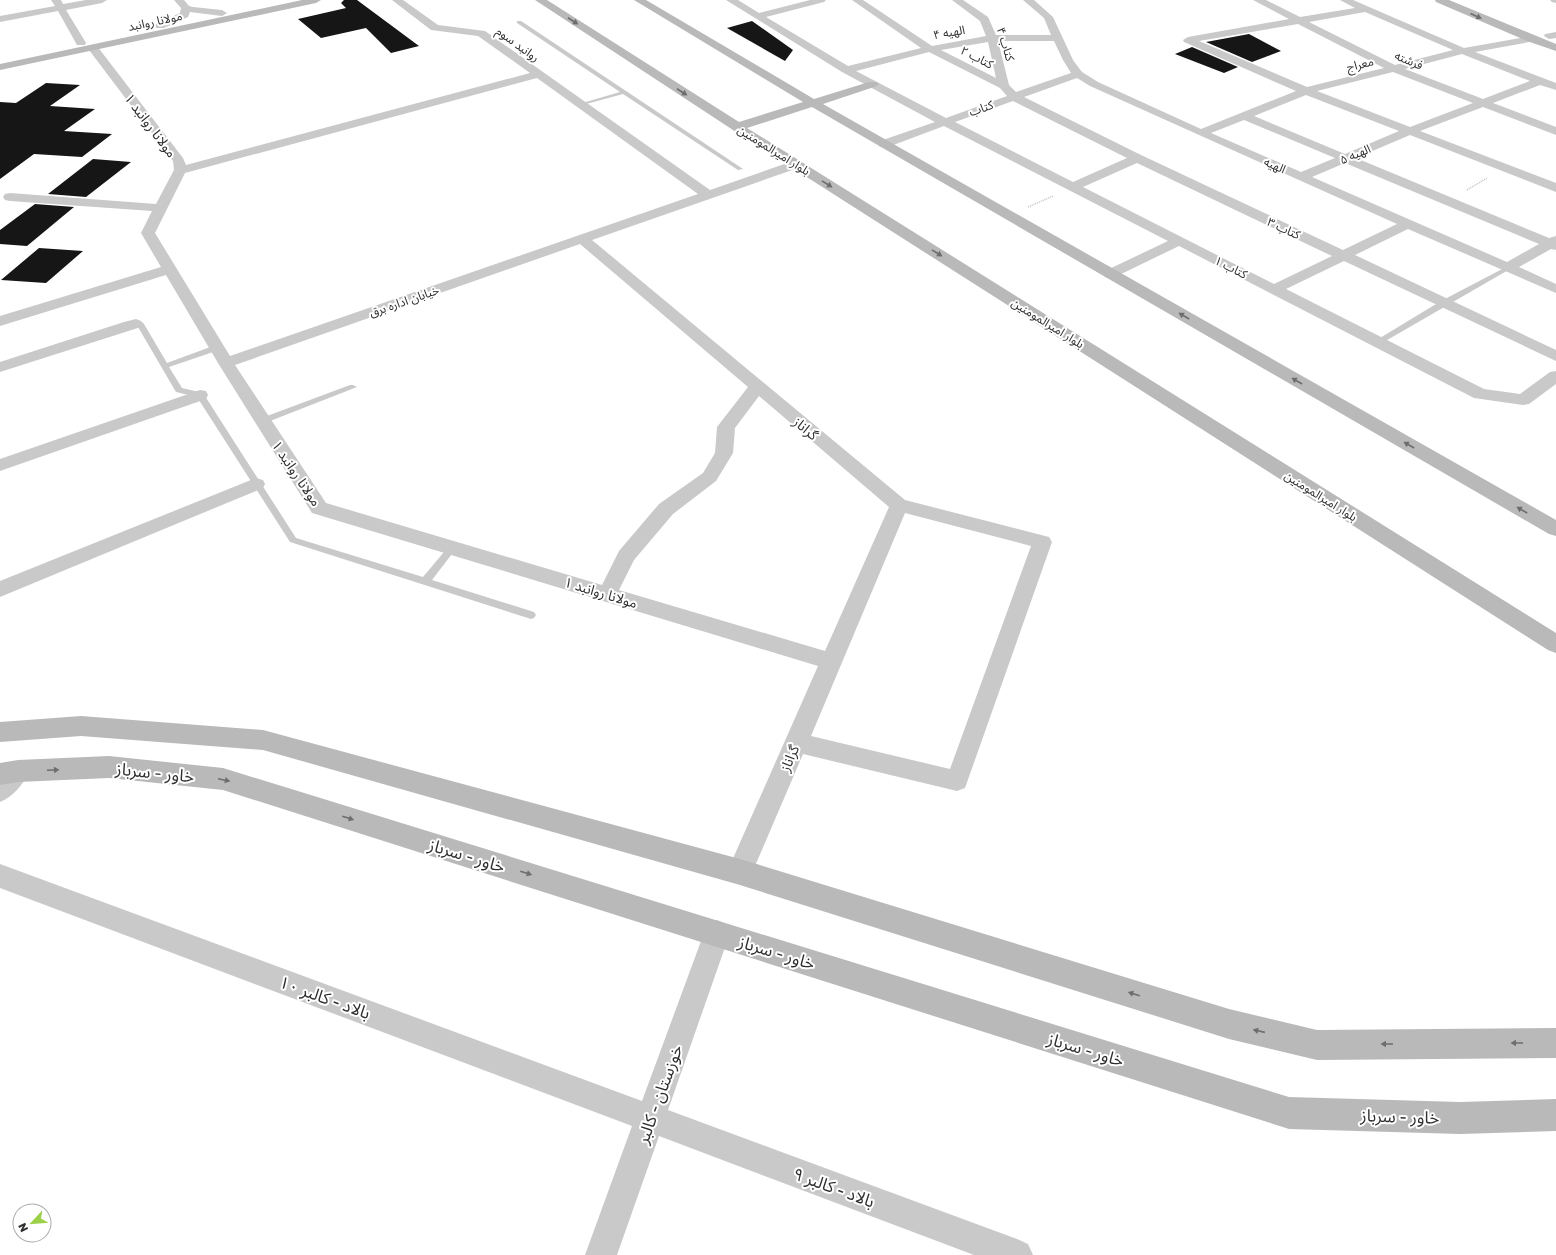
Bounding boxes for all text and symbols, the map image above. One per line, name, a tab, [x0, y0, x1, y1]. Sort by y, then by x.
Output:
street label: مولانا روانبد	[127, 8, 183, 34]
one-way arrow	[1470, 13, 1482, 19]
one-way arrow	[568, 17, 578, 25]
street label: الهیه ۴	[932, 22, 966, 42]
street label: روانبد سوم	[492, 23, 543, 66]
street label: کتاب ۴	[993, 25, 1019, 64]
street label: کتاب ۲	[958, 42, 997, 72]
street label: فرشته	[1392, 47, 1426, 73]
street label: معراج	[1345, 53, 1376, 77]
one-way arrow	[676, 88, 688, 95]
street label: مولانا روانبد ۱	[121, 90, 181, 161]
street label: کتاب	[967, 97, 996, 119]
street label: بلوار امیرالمومنین	[735, 122, 813, 178]
street label: الهیه ۵	[1337, 141, 1373, 167]
street label: الهیه	[1262, 154, 1288, 177]
one-way arrow	[822, 180, 832, 188]
street label: کتاب ۳	[1265, 214, 1304, 243]
one-way arrow	[931, 250, 943, 257]
street label: کتاب ۱	[1212, 252, 1251, 282]
street label: خیابان اداره برق	[367, 282, 441, 320]
street label: بلوار امیرالمومنین	[1009, 295, 1087, 351]
one-way arrow	[1178, 313, 1190, 319]
one-way arrow	[1291, 377, 1303, 384]
street label: گراناز	[789, 412, 822, 444]
street label: مولانا روانبد ۱	[268, 437, 325, 510]
one-way arrow	[1403, 442, 1415, 449]
street label: بلوار امیرالمومنین	[1282, 468, 1360, 524]
one-way arrow	[1516, 507, 1528, 514]
street label: مولانا روانبد ۱	[562, 573, 640, 612]
street label: گراناز	[775, 742, 803, 775]
street label: خاور - سرباز	[114, 757, 195, 787]
one-way arrow	[47, 766, 59, 773]
one-way arrow	[218, 777, 230, 783]
one-way arrow	[342, 815, 354, 821]
street label: خاور - سرباز	[425, 833, 508, 877]
one-way arrow	[520, 870, 532, 876]
street label: خاور - سرباز	[735, 930, 818, 974]
street label: بالاد - کالبر ۱۰	[277, 971, 373, 1023]
one-way arrow	[1128, 991, 1140, 997]
street label: خاور - سرباز	[1044, 1027, 1127, 1071]
one-way arrow	[1252, 1028, 1264, 1034]
one-way arrow	[1510, 1040, 1523, 1046]
one-way arrow	[1380, 1041, 1393, 1047]
street label: خوزستان - کالبر	[631, 1042, 688, 1148]
street label: خاور - سرباز	[1359, 1104, 1440, 1128]
street label: بالاد - کالبر ۹	[790, 1163, 878, 1211]
north arrow	[12, 1203, 52, 1243]
text: N	[15, 1221, 30, 1234]

